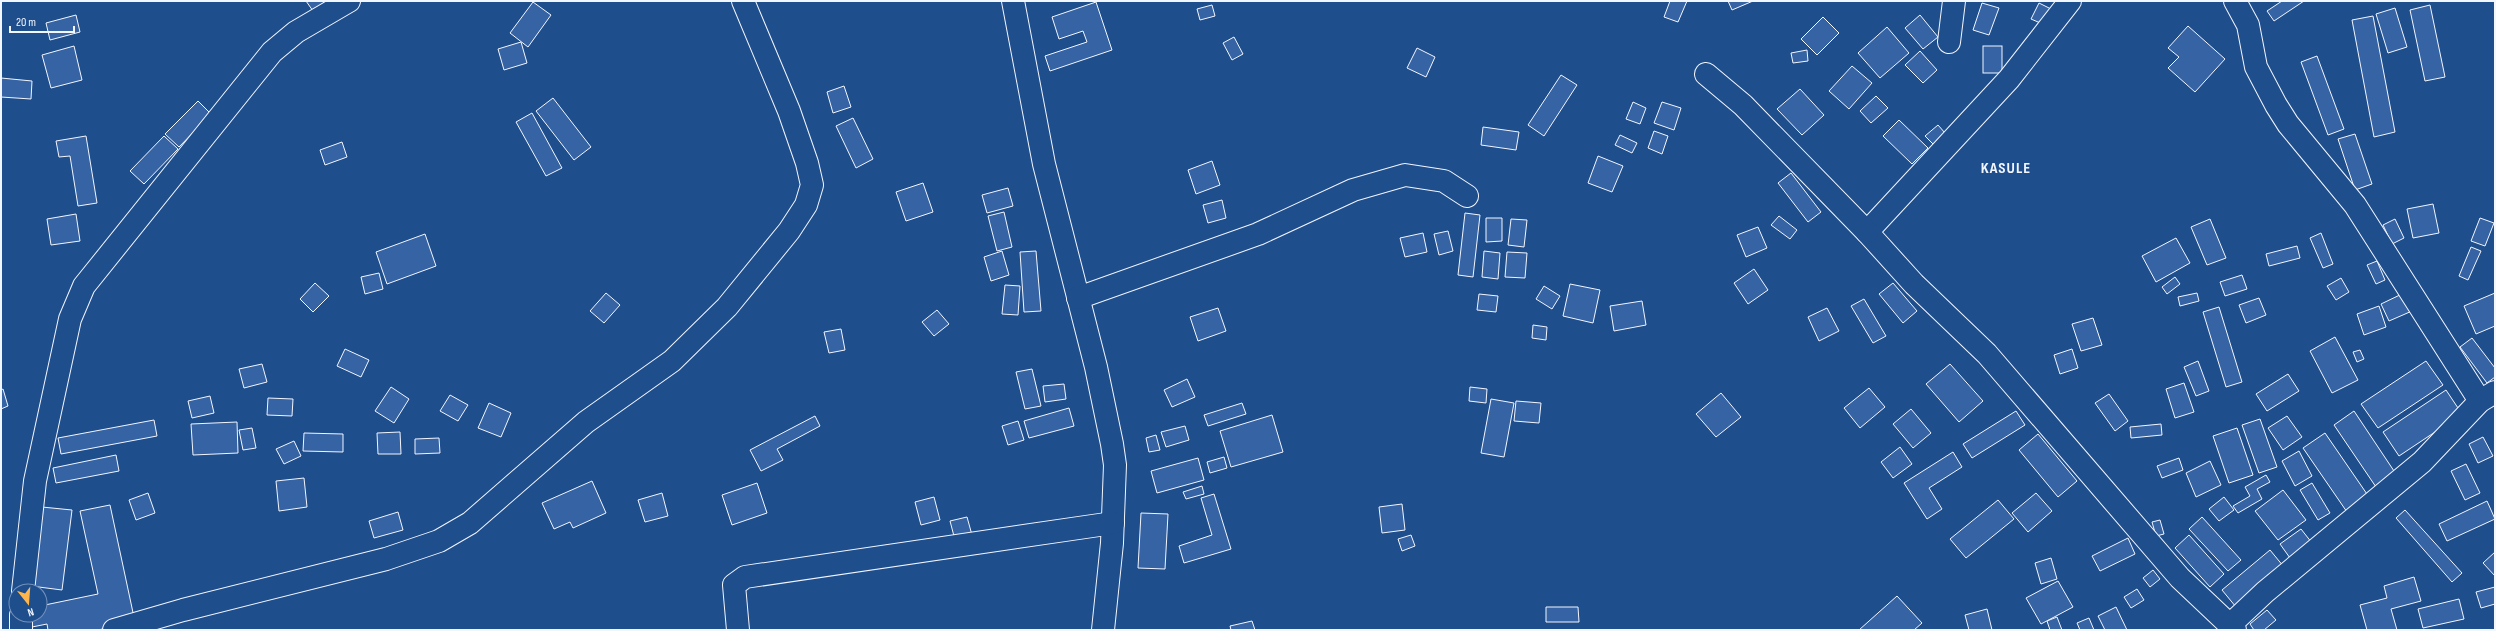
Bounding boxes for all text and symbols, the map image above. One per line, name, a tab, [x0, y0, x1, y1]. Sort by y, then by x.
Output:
scale bar	[10, 8, 74, 34]
text: 20 m	[16, 15, 36, 30]
district label: KASULE	[1981, 159, 2031, 178]
north arrow	[8, 583, 48, 623]
text: N	[26, 605, 35, 619]

